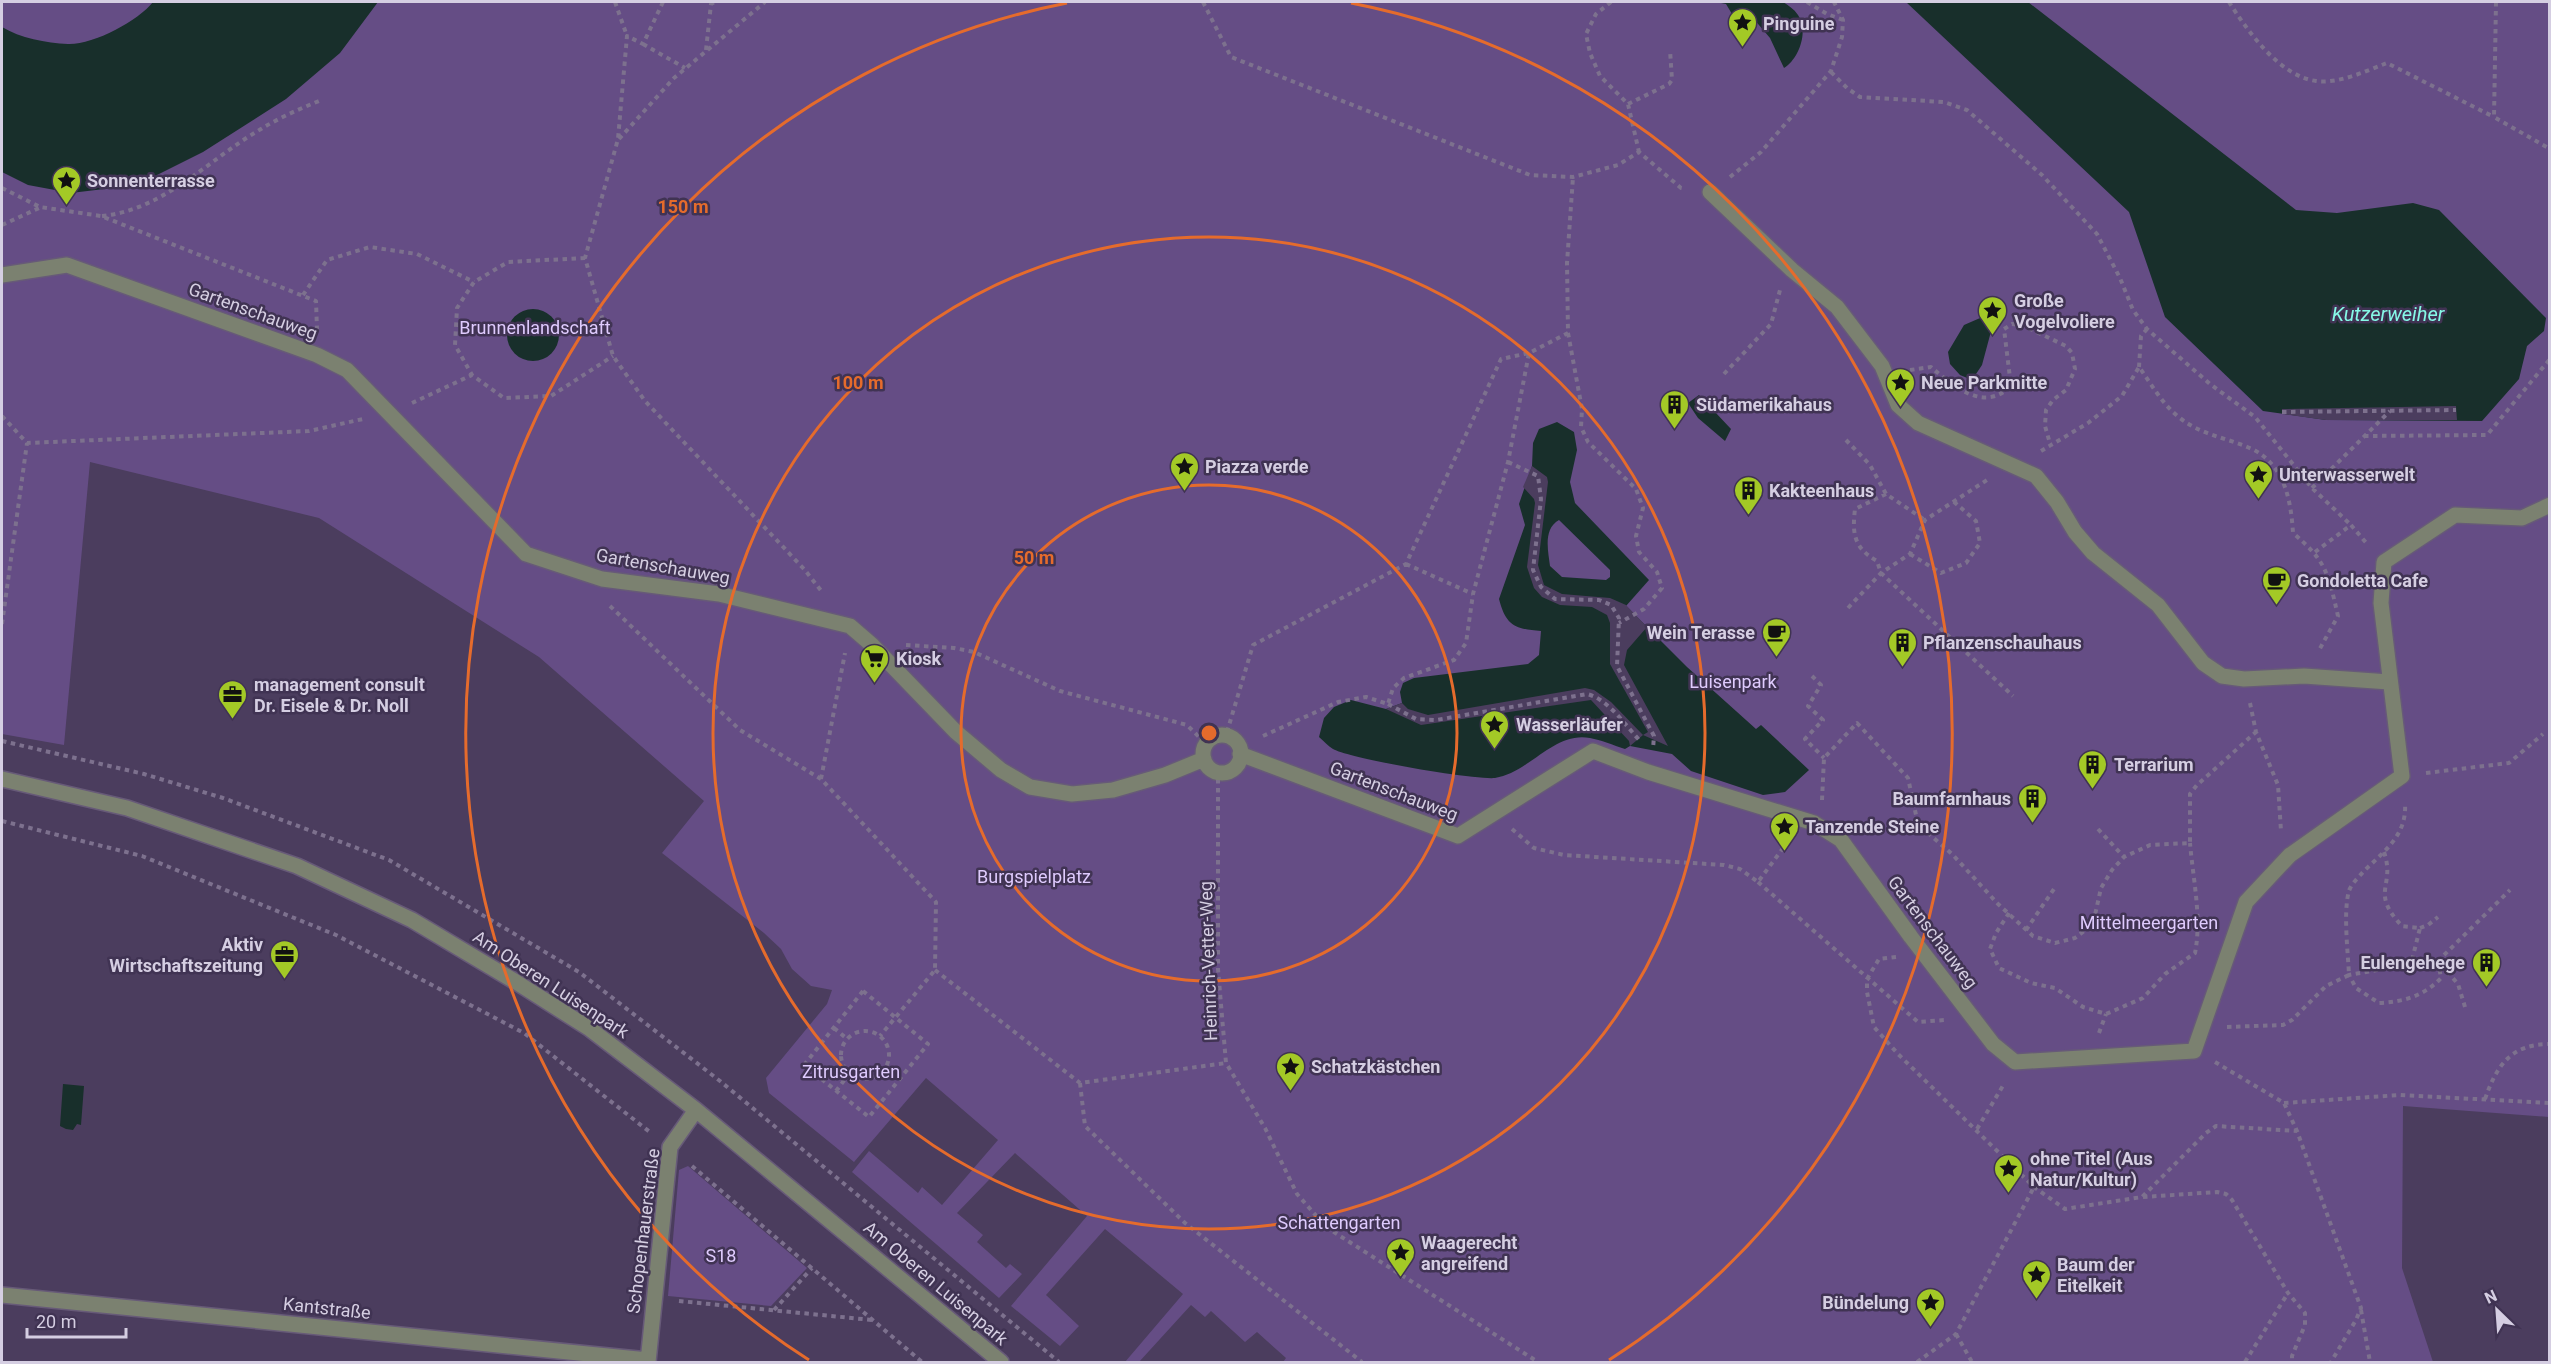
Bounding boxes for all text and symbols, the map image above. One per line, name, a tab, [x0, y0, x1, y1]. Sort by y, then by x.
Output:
place icon: Pinguine	[1726, 7, 1758, 49]
place label: Pinguine	[1763, 13, 1835, 34]
place icon: Sonnenterrasse	[50, 164, 82, 206]
place label: Sonnenterrasse	[87, 170, 215, 191]
text: 150 m	[657, 196, 709, 217]
street label: Gartenschauweg	[186, 278, 320, 344]
place label: Große Vogelvoliere	[2014, 290, 2115, 332]
place icon: Große Vogelvoliere	[1977, 294, 2009, 336]
water label: Kutzerweiher	[2332, 302, 2446, 326]
park label: Brunnenlandschaft	[459, 317, 611, 338]
place icon: Neue Parkmitte	[1884, 366, 1916, 408]
text: 100 m	[832, 372, 884, 393]
place label: Neue Parkmitte	[1921, 372, 2048, 393]
building icon: Südamerikahaus	[1659, 388, 1691, 430]
place label: Südamerikahaus	[1696, 394, 1832, 415]
place icon: Piazza verde	[1168, 450, 1200, 492]
place label: Piazza verde	[1205, 456, 1309, 477]
place icon: Unterwasserwelt	[2242, 458, 2274, 500]
place label: Unterwasserwelt	[2279, 464, 2415, 485]
building icon: Kakteenhaus	[1732, 474, 1764, 516]
place label: Kakteenhaus	[1769, 480, 1874, 501]
street label: Gartenschauweg	[594, 544, 732, 588]
text: 50 m	[1014, 547, 1054, 568]
cafe icon: Gondoletta Cafe	[2260, 564, 2292, 606]
place label: Gondoletta Cafe	[2297, 570, 2428, 591]
cafe icon: Wein Terasse	[1760, 616, 1792, 658]
place label: Wein Terasse	[1647, 622, 1755, 643]
building icon: Pflanzenschauhaus	[1886, 626, 1918, 668]
place label: Pflanzenschauhaus	[1923, 632, 2082, 653]
supermarket icon: Kiosk	[859, 642, 891, 684]
place label: Kiosk	[896, 648, 942, 669]
park label: Luisenpark	[1689, 671, 1778, 692]
place label: management consult Dr. Eisele & Dr. Noll	[254, 674, 425, 716]
office icon: management consult Dr. Eisele & Dr. Noll	[217, 678, 249, 720]
place icon: Wasserläufer	[1479, 708, 1511, 750]
place label: Wasserläufer	[1516, 714, 1623, 735]
centre of rings	[1199, 723, 1219, 743]
building icon: Terrarium	[2077, 748, 2109, 790]
place label: Terrarium	[2114, 754, 2194, 775]
street label: Gartenschauweg	[1327, 757, 1461, 825]
building icon: Baumfarnhaus	[2016, 782, 2048, 824]
place label: Baumfarnhaus	[1892, 788, 2011, 809]
place icon: Tanzende Steine	[1768, 810, 1800, 852]
place label: Tanzende Steine	[1805, 816, 1939, 837]
park label: Burgspielplatz	[977, 866, 1091, 887]
street label: Gartenschauweg	[1884, 872, 1982, 992]
street label: Heinrich-Vetter-Weg	[1195, 881, 1221, 1041]
park label: Mittelmeergarten	[2080, 912, 2218, 933]
street label: Am Oberen Luisenpark	[469, 926, 634, 1043]
place label: Aktiv Wirtschaftszeitung	[109, 934, 263, 976]
office icon: Aktiv Wirtschaftszeitung	[268, 938, 300, 980]
building icon: Eulengehege	[2470, 946, 2502, 988]
place label: Eulengehege	[2361, 952, 2465, 973]
place icon: Schatzkästchen	[1274, 1050, 1306, 1092]
place label: Schatzkästchen	[1311, 1056, 1440, 1077]
park label: Zitrusgarten	[802, 1061, 900, 1082]
street label: Schopenhauerstraße	[622, 1147, 664, 1315]
place label: ohne Titel (Aus Natur/Kultur)	[2030, 1148, 2153, 1191]
place icon: ohne Titel (Aus Natur/Kultur)	[1993, 1152, 2025, 1194]
park label: Schattengarten	[1278, 1212, 1400, 1233]
street label: Am Oberen Luisenpark	[860, 1217, 1013, 1350]
place label: Waagerecht angreifend	[1421, 1232, 1517, 1274]
place icon: Waagerecht angreifend	[1384, 1236, 1416, 1278]
park label: S18	[706, 1245, 736, 1266]
place label: Baum der Eitelkeit	[2057, 1254, 2135, 1296]
place icon: Baum der Eitelkeit	[2020, 1258, 2052, 1300]
north arrow	[2467, 1280, 2527, 1340]
place icon: Bündelung	[1914, 1286, 1946, 1328]
text: N	[2482, 1286, 2500, 1308]
place label: Bündelung	[1822, 1292, 1909, 1313]
street label: Kantstraße	[282, 1293, 372, 1323]
scale bar	[27, 1301, 126, 1339]
text: 20 m	[36, 1311, 76, 1332]

